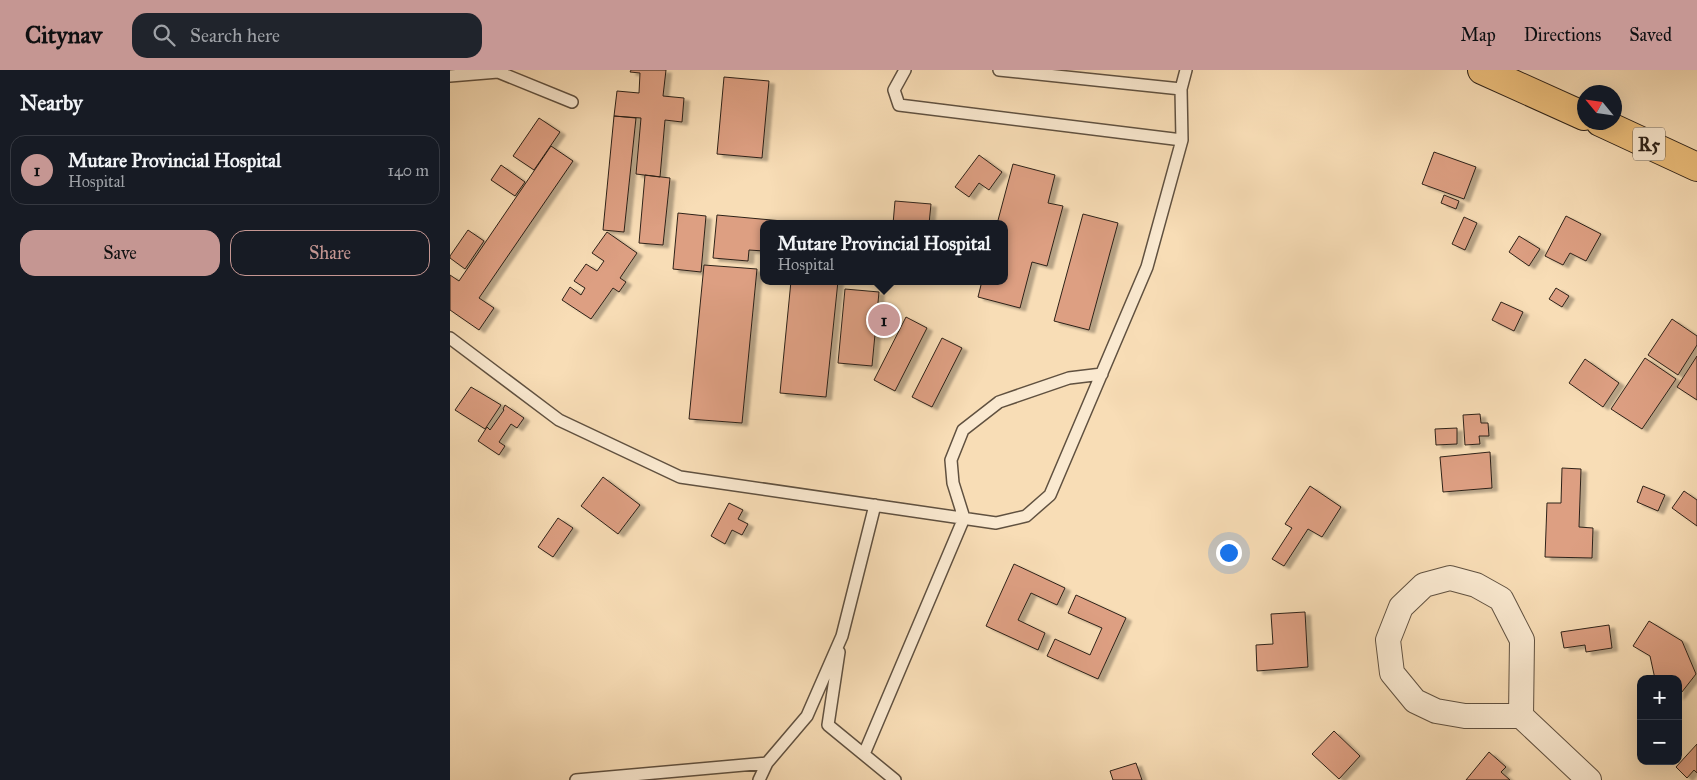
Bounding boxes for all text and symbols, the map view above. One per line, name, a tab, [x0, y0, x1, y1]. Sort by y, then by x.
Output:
search box	[132, 13, 482, 58]
text: Citynav	[25, 20, 102, 50]
icon: search	[150, 21, 178, 49]
text: Search here	[190, 24, 280, 47]
text: Map	[1460, 24, 1496, 46]
text: Directions	[1524, 24, 1601, 46]
text: Saved	[1629, 24, 1672, 46]
north arrow	[1577, 85, 1622, 130]
text: Nearby	[20, 90, 83, 116]
road number: R5	[1633, 128, 1665, 160]
text: Mutare Provincial Hospital	[68, 149, 281, 172]
text: 1	[34, 161, 40, 180]
text: 140 m	[388, 161, 429, 180]
text: Hospital	[68, 172, 125, 191]
popup	[760, 220, 1008, 285]
button: Save	[20, 230, 220, 276]
button: Share	[230, 230, 430, 276]
text: Mutare Provincial Hospital	[777, 232, 991, 255]
text: Hospital	[777, 255, 834, 274]
pin: 1	[868, 301, 900, 339]
your location	[1216, 540, 1242, 566]
map controls	[1637, 675, 1682, 765]
button: +	[1637, 675, 1682, 720]
button: −	[1637, 720, 1682, 765]

